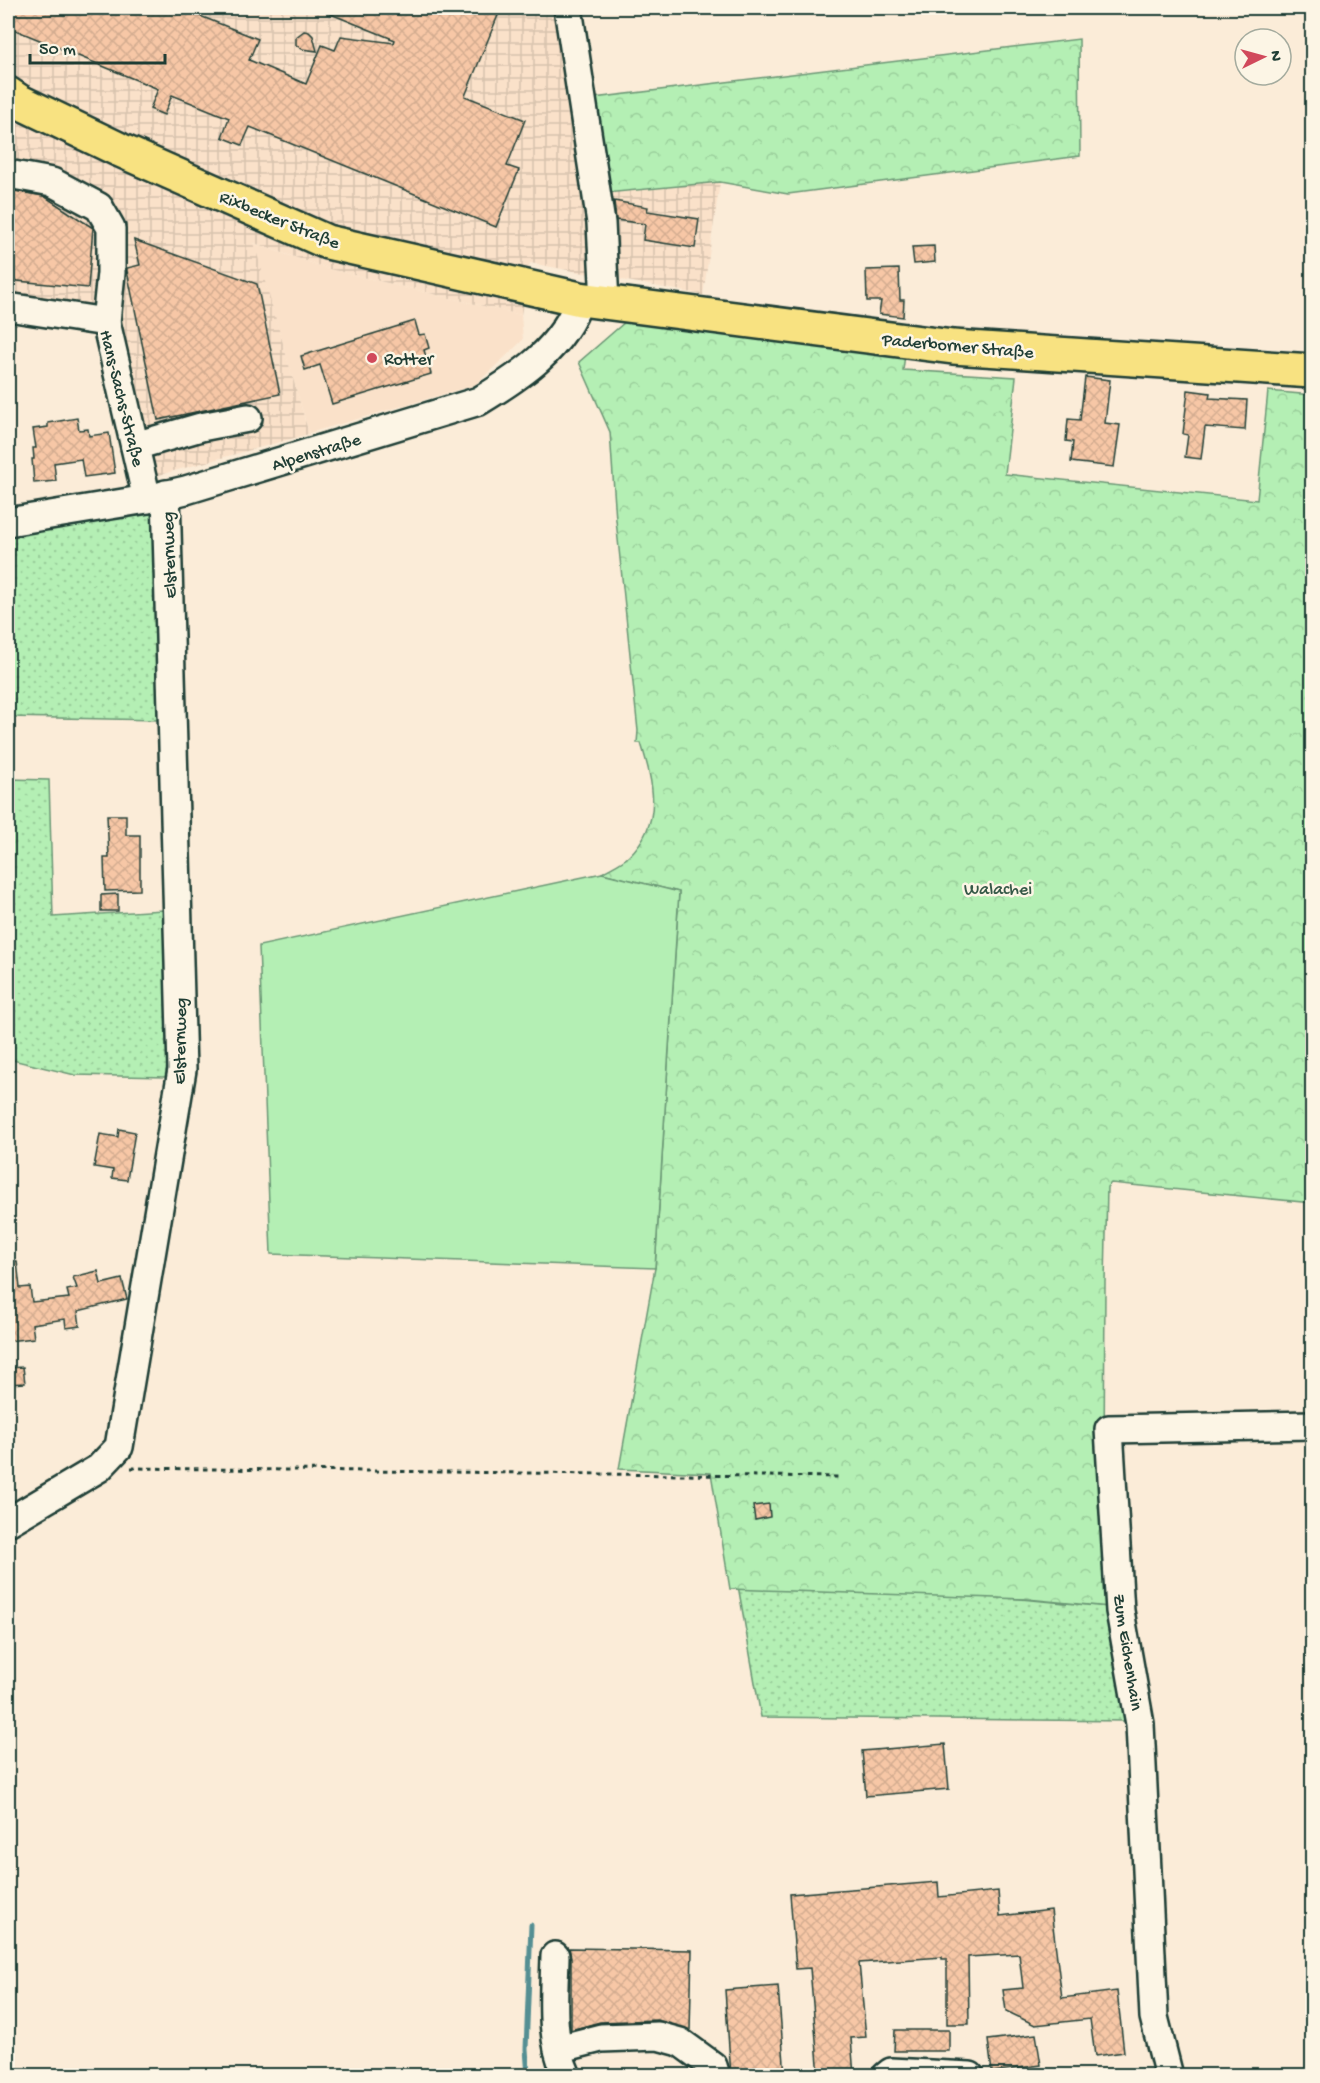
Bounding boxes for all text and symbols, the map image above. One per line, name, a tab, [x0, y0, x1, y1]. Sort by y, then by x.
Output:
scale bar	[30, 27, 165, 65]
north arrow	[1233, 27, 1293, 87]
text: 50 m	[39, 40, 76, 61]
text: N	[1265, 50, 1284, 63]
street label: Rixbecker Straße	[216, 188, 343, 255]
street label: Hans-Sachs-Straße	[93, 328, 148, 470]
street label: Paderborner Straße	[880, 330, 1035, 365]
place label: Rotter	[384, 350, 435, 371]
marker: Rotter	[365, 351, 379, 365]
street label: Alpenstraße	[270, 430, 364, 477]
street label: Elsternweg	[158, 511, 183, 599]
park label: Walachei	[964, 880, 1032, 901]
street label: Elsternweg	[170, 997, 193, 1085]
street label: Zum Eichenhain	[1107, 1592, 1146, 1713]

